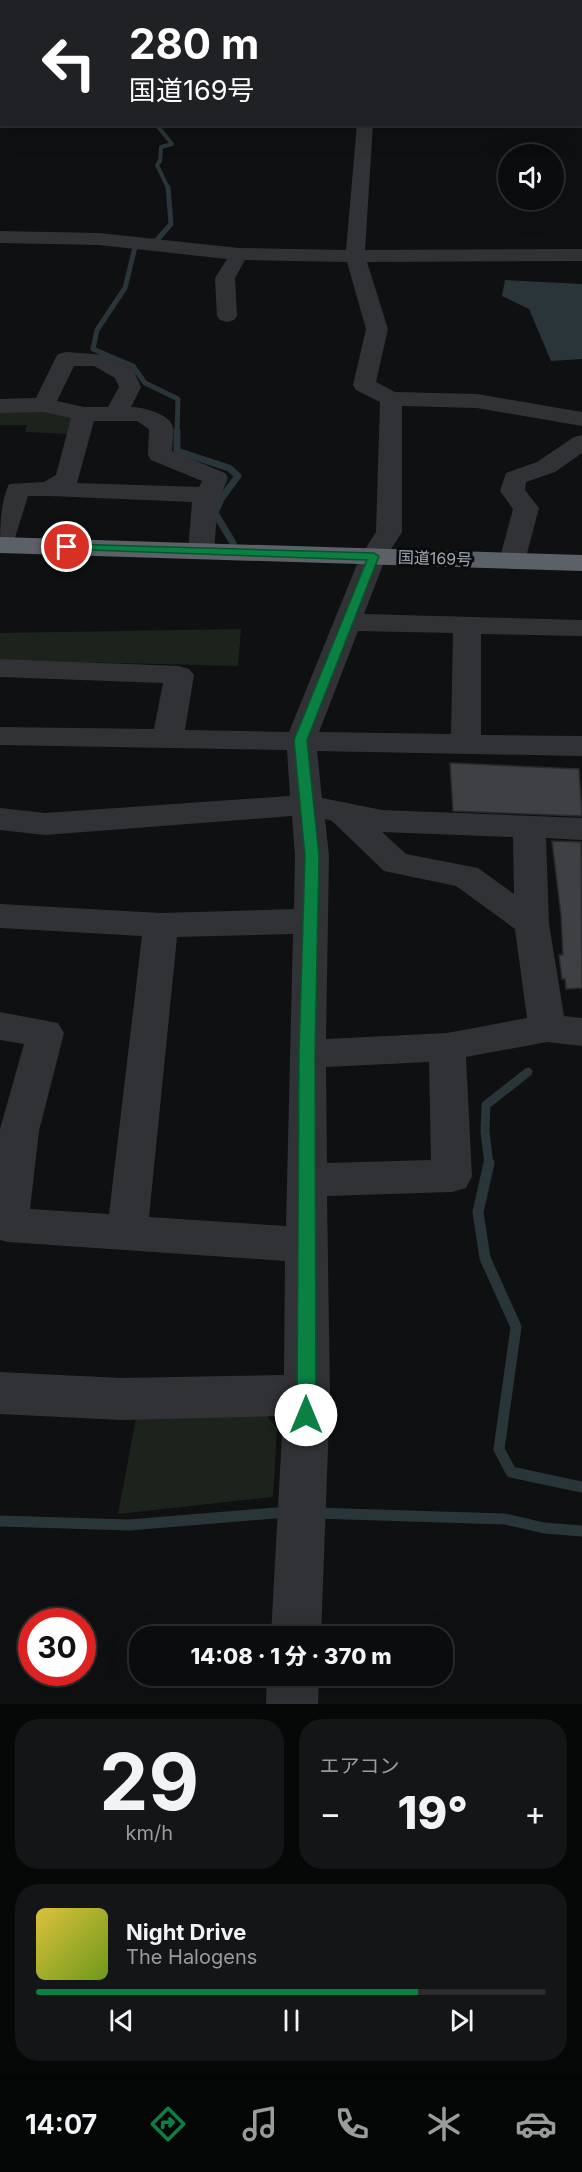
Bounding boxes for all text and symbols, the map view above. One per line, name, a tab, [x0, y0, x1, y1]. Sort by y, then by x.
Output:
text: 280 m	[129, 18, 259, 69]
icon: left	[30, 24, 108, 102]
text: 国道169号	[129, 74, 254, 107]
map controls	[498, 144, 564, 210]
button: sound	[498, 144, 564, 210]
pin	[41, 521, 92, 572]
icon: arrive	[50, 530, 83, 563]
street label: 国道169号	[397, 547, 473, 569]
position arrow	[274, 1383, 338, 1447]
speed limit sign: 30	[18, 1608, 96, 1686]
text: 14:08 · 1 分 · 370 m	[190, 1643, 392, 1669]
text: 29	[99, 1734, 199, 1829]
text: エアコン	[320, 1754, 400, 1778]
text: 19°	[398, 1785, 468, 1840]
text: −	[320, 1793, 341, 1833]
text: +	[524, 1793, 546, 1833]
text: km/h	[125, 1821, 173, 1845]
text: Night Drive	[126, 1919, 246, 1945]
text: The Halogens	[126, 1945, 257, 1969]
icon: previous	[105, 2004, 138, 2037]
icon: pause	[275, 2004, 308, 2037]
icon: next	[445, 2004, 478, 2037]
icon: directions	[147, 2103, 189, 2145]
icon: music	[239, 2103, 281, 2145]
icon: phone	[331, 2103, 373, 2145]
icon: climate	[423, 2103, 465, 2145]
icon: car	[515, 2103, 557, 2145]
text: 14:07	[25, 2108, 97, 2141]

